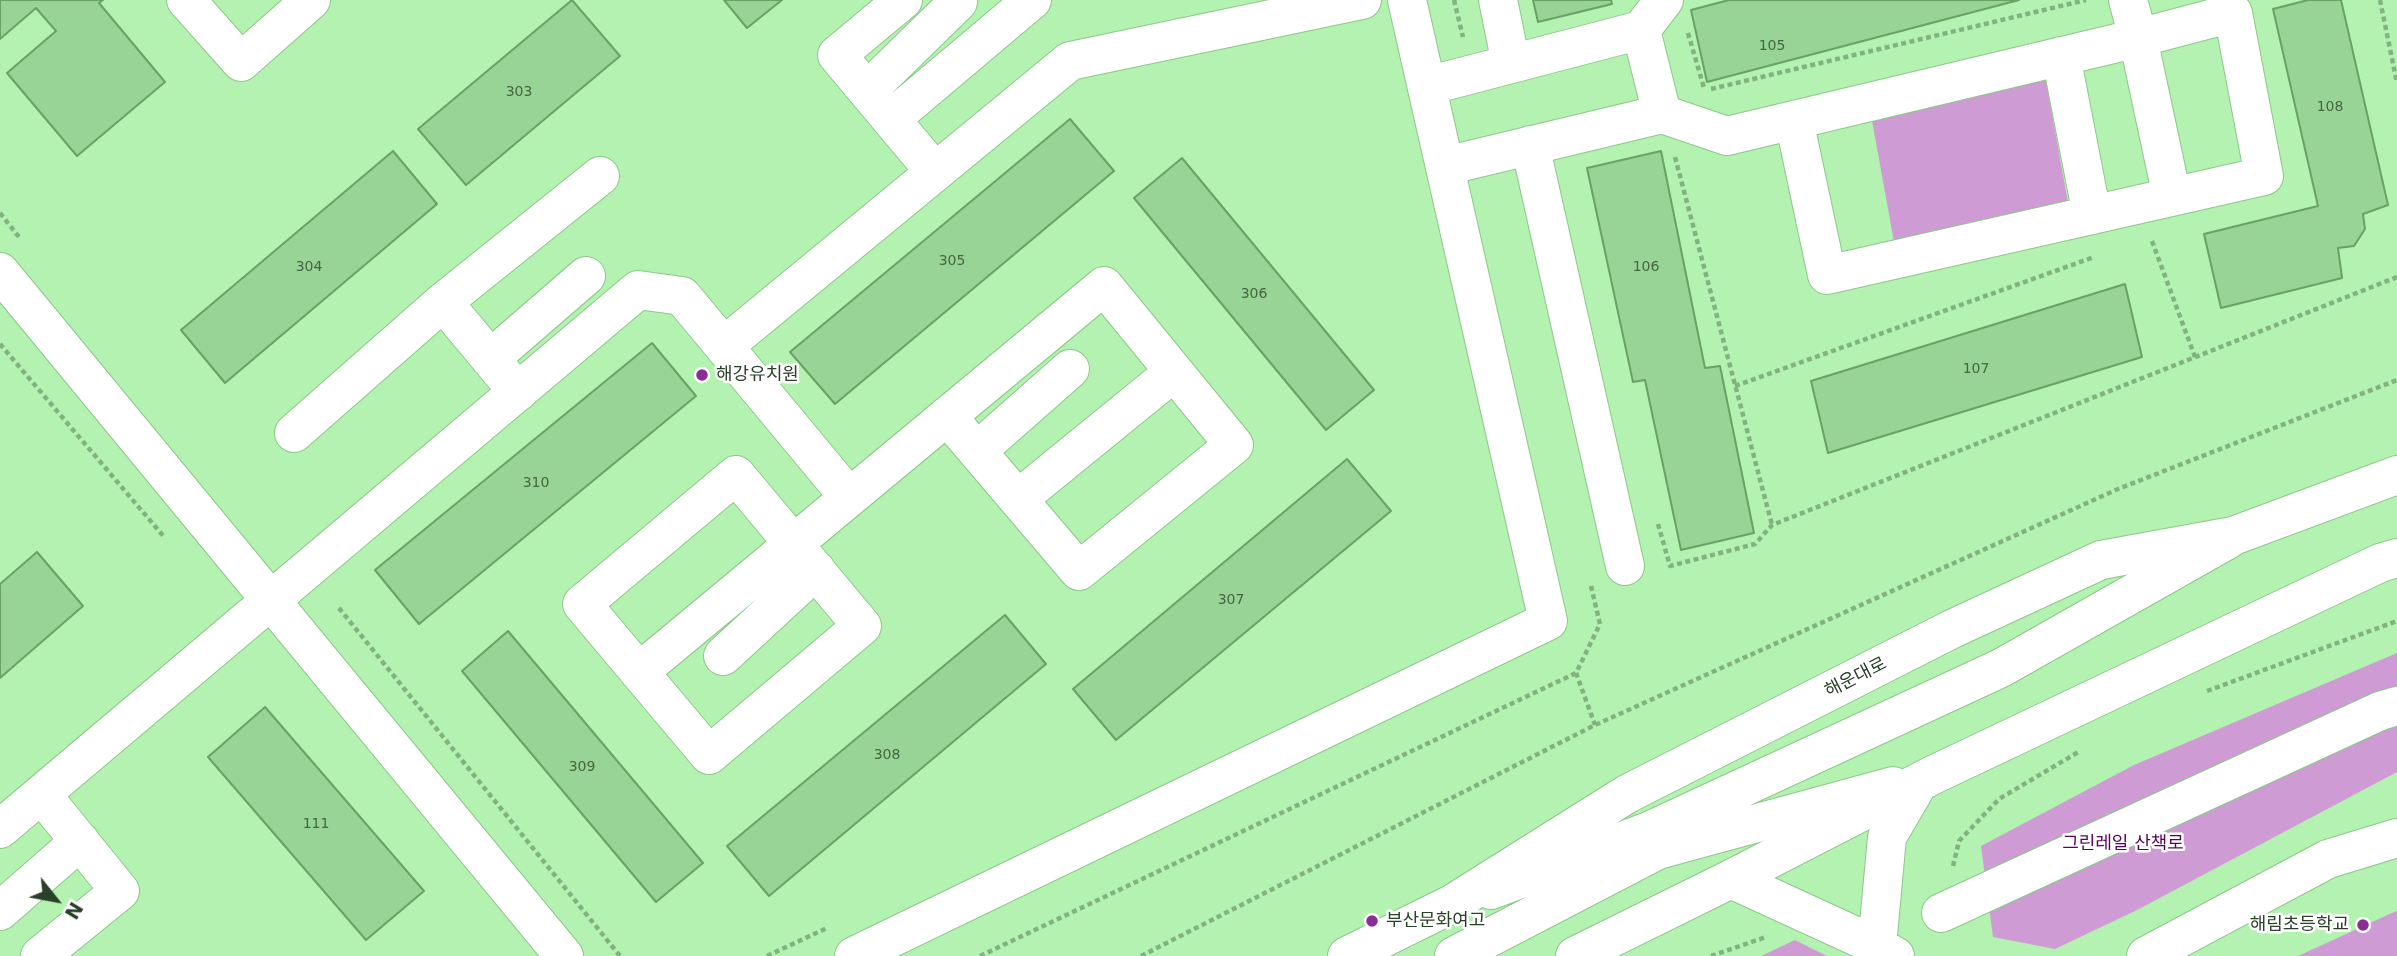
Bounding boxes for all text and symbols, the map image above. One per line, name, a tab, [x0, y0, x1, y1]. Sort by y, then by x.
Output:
house number: 105	[1759, 38, 1785, 54]
house number: 303	[506, 84, 532, 100]
house number: 108	[2317, 99, 2343, 115]
house number: 305	[939, 253, 965, 269]
house number: 304	[296, 259, 322, 275]
house number: 106	[1633, 259, 1659, 275]
house number: 306	[1241, 286, 1267, 302]
house number: 107	[1963, 361, 1989, 377]
place label: 해강유치원	[716, 364, 799, 386]
marker: 해강유치원	[694, 367, 710, 383]
house number: 310	[523, 475, 549, 491]
house number: 307	[1218, 592, 1244, 608]
street label: 해운대로	[1822, 653, 1890, 703]
house number: 308	[874, 747, 900, 763]
house number: 309	[569, 759, 595, 775]
house number: 111	[303, 816, 329, 832]
park label: 그린레일 산책로	[2062, 833, 2184, 855]
north arrow	[21, 865, 91, 935]
text: N	[60, 898, 88, 923]
place label: 부산문화여고	[1386, 910, 1485, 932]
marker: 부산문화여고	[1364, 913, 1380, 929]
place label: 해림초등학교	[2250, 914, 2349, 936]
marker: 해림초등학교	[2355, 917, 2371, 933]

